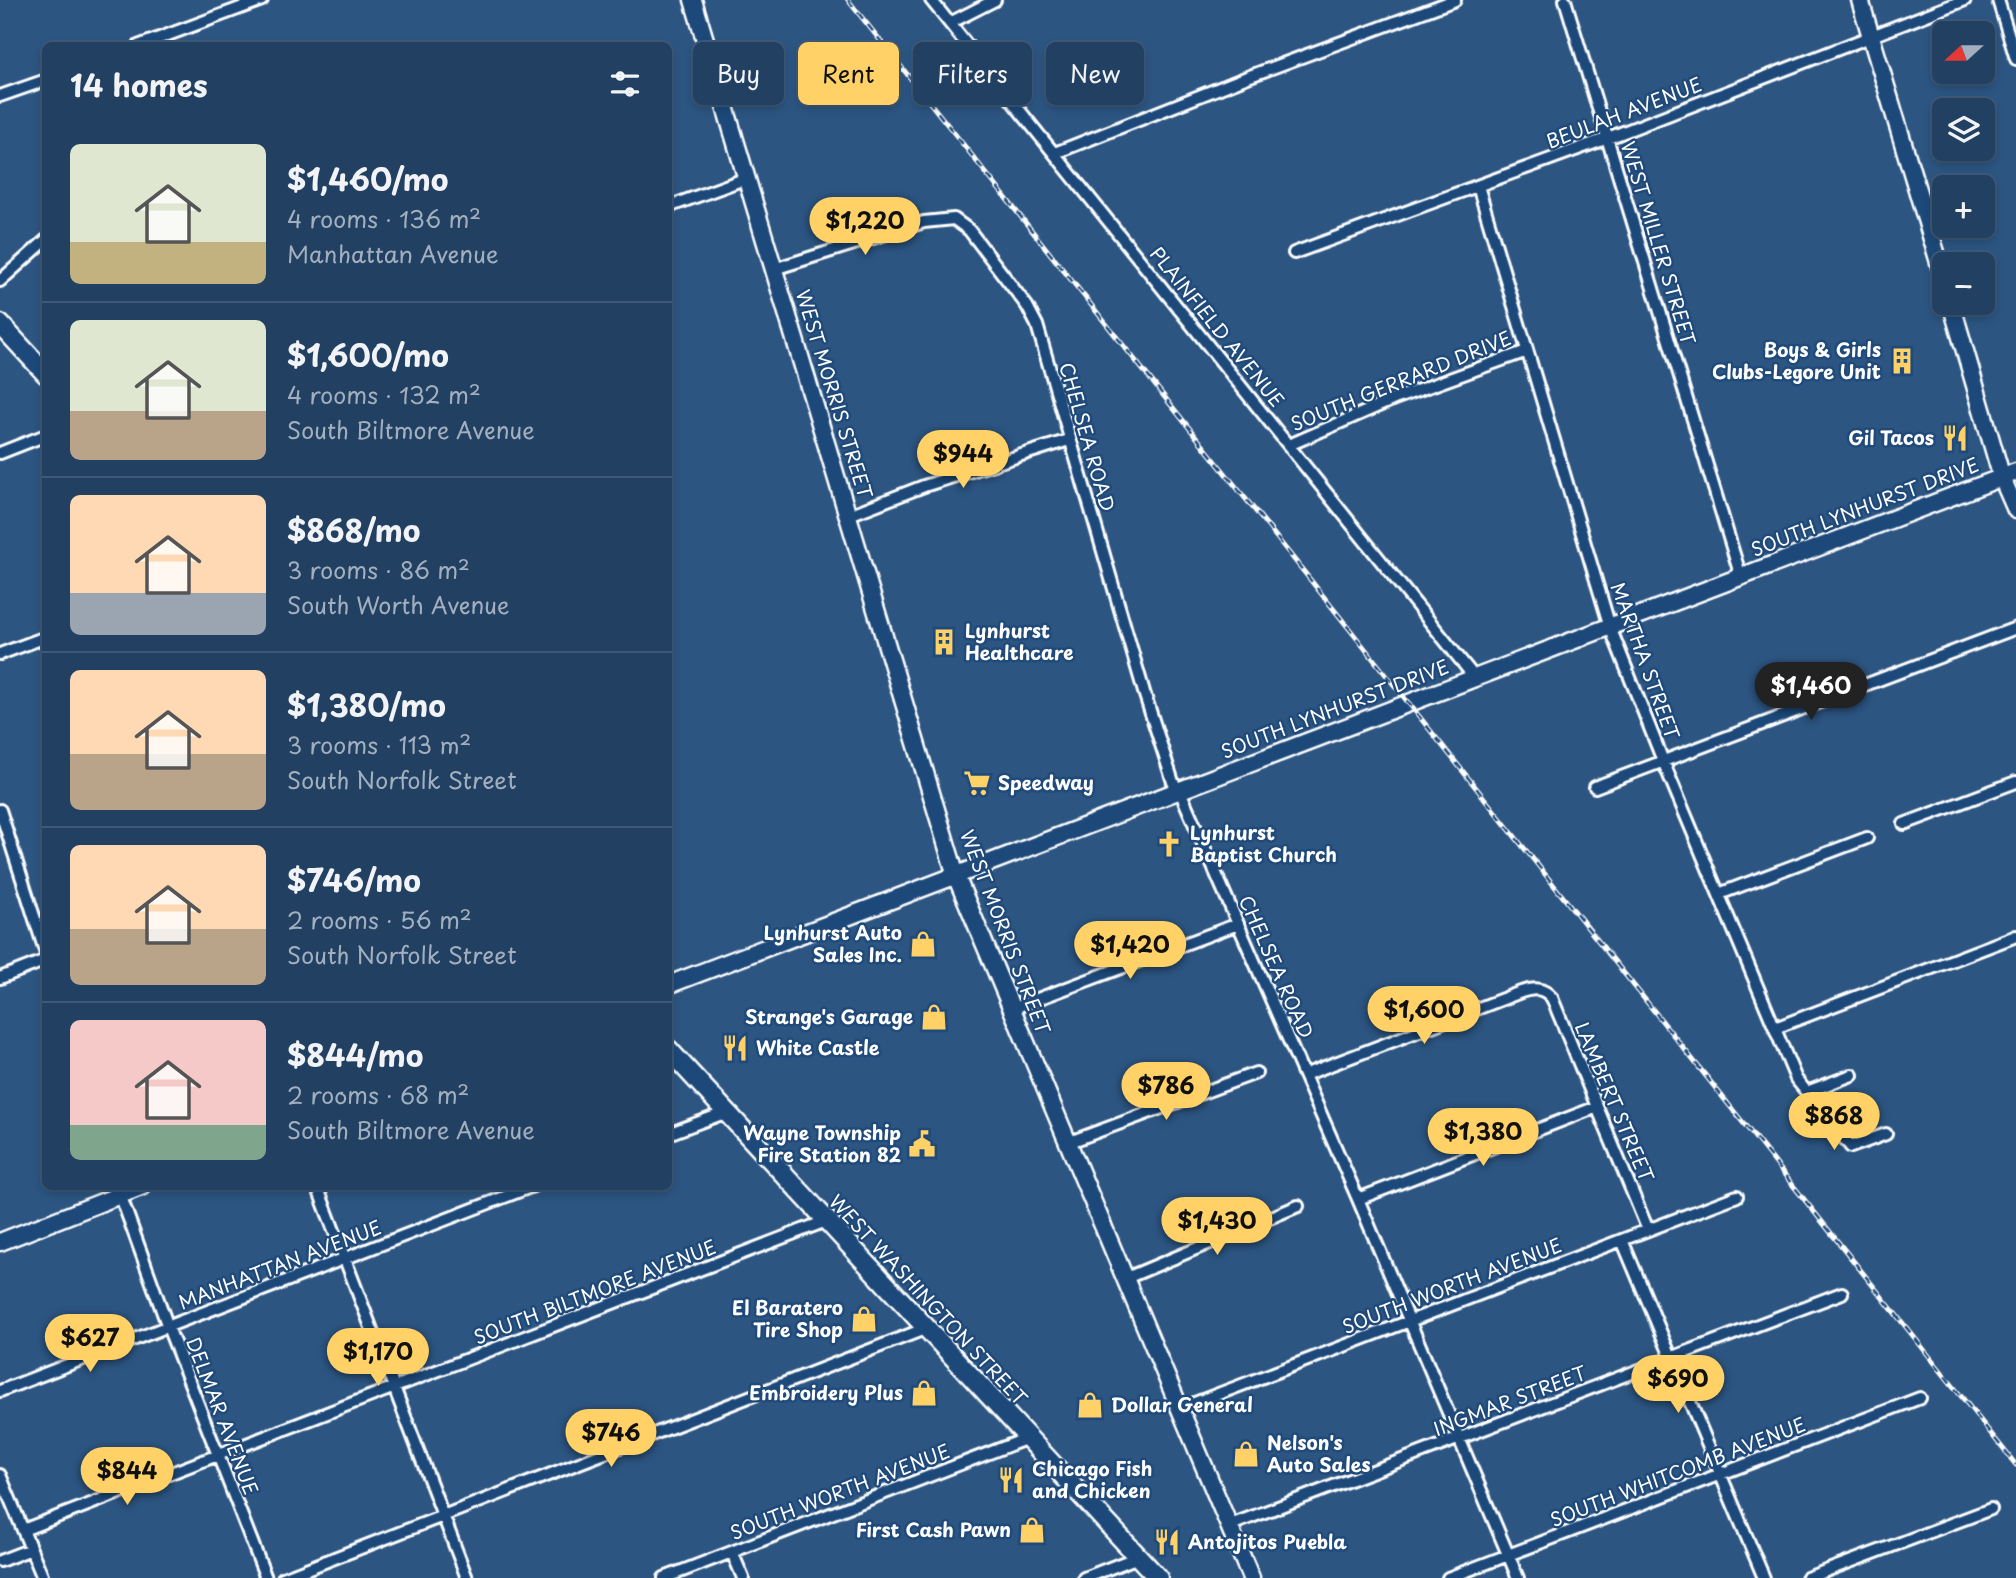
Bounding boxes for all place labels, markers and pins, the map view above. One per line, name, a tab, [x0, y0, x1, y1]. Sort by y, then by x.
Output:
pin: $1,220	[808, 198, 922, 257]
place label: Boys & Girls Clubs-Legore Unit	[1712, 335, 1881, 385]
building icon: Boys & Girls Clubs-Legore Unit	[1887, 346, 1917, 376]
place label: Gil Tacos	[1848, 423, 1934, 451]
restaurant icon: Gil Tacos	[1940, 423, 1970, 453]
pin: $944	[922, 430, 1004, 490]
place label: Lynhurst Healthcare	[965, 616, 1074, 666]
building icon: Lynhurst Healthcare	[929, 627, 959, 657]
pin: $1,460	[1754, 662, 1868, 722]
supermarket icon: Speedway	[962, 768, 992, 798]
place label: Speedway	[998, 768, 1094, 796]
place label: Lynhurst Baptist Church	[1190, 818, 1337, 868]
church icon: Lynhurst Baptist Church	[1154, 829, 1184, 859]
place label: Lynhurst Auto Sales Inc.	[764, 918, 902, 968]
pin: $1,420	[1073, 922, 1187, 981]
shop icon: Lynhurst Auto Sales Inc.	[908, 929, 938, 959]
pin: $1,600	[1367, 986, 1481, 1046]
place label: Strange's Garage	[745, 1002, 913, 1030]
shop icon: Strange's Garage	[919, 1002, 949, 1032]
restaurant icon: White Castle	[720, 1033, 750, 1063]
place label: White Castle	[756, 1033, 880, 1061]
pin: $786	[1125, 1062, 1207, 1122]
pin: $868	[1793, 1092, 1875, 1152]
pin: $1,380	[1426, 1108, 1540, 1168]
place label: Wayne Township Fire Station 82	[743, 1118, 901, 1168]
public building icon: Wayne Township Fire Station 82	[907, 1129, 937, 1159]
pin: $1,430	[1160, 1198, 1274, 1257]
place label: El Baratero Tire Shop	[732, 1293, 843, 1343]
shop icon: El Baratero Tire Shop	[849, 1304, 879, 1334]
pin: $627	[49, 1314, 131, 1374]
pin: $1,170	[321, 1328, 435, 1388]
pin: $690	[1637, 1356, 1719, 1415]
place label: Embroidery Plus	[749, 1378, 903, 1406]
shop icon: Embroidery Plus	[909, 1378, 939, 1408]
shop icon: Dollar General	[1075, 1390, 1105, 1420]
place label: Dollar General	[1111, 1390, 1253, 1418]
pin: $746	[570, 1410, 652, 1469]
place label: Nelson's Auto Sales	[1267, 1428, 1371, 1478]
shop icon: Nelson's Auto Sales	[1231, 1439, 1261, 1469]
pin: $844	[86, 1448, 168, 1507]
place label: Chicago Fish and Chicken	[1032, 1454, 1152, 1504]
restaurant icon: Chicago Fish and Chicken	[996, 1465, 1026, 1495]
place label: First Cash Pawn	[856, 1515, 1011, 1543]
shop icon: First Cash Pawn	[1017, 1515, 1047, 1545]
restaurant icon: Antojitos Puebla	[1152, 1527, 1182, 1557]
place label: Antojitos Puebla	[1188, 1527, 1347, 1555]

